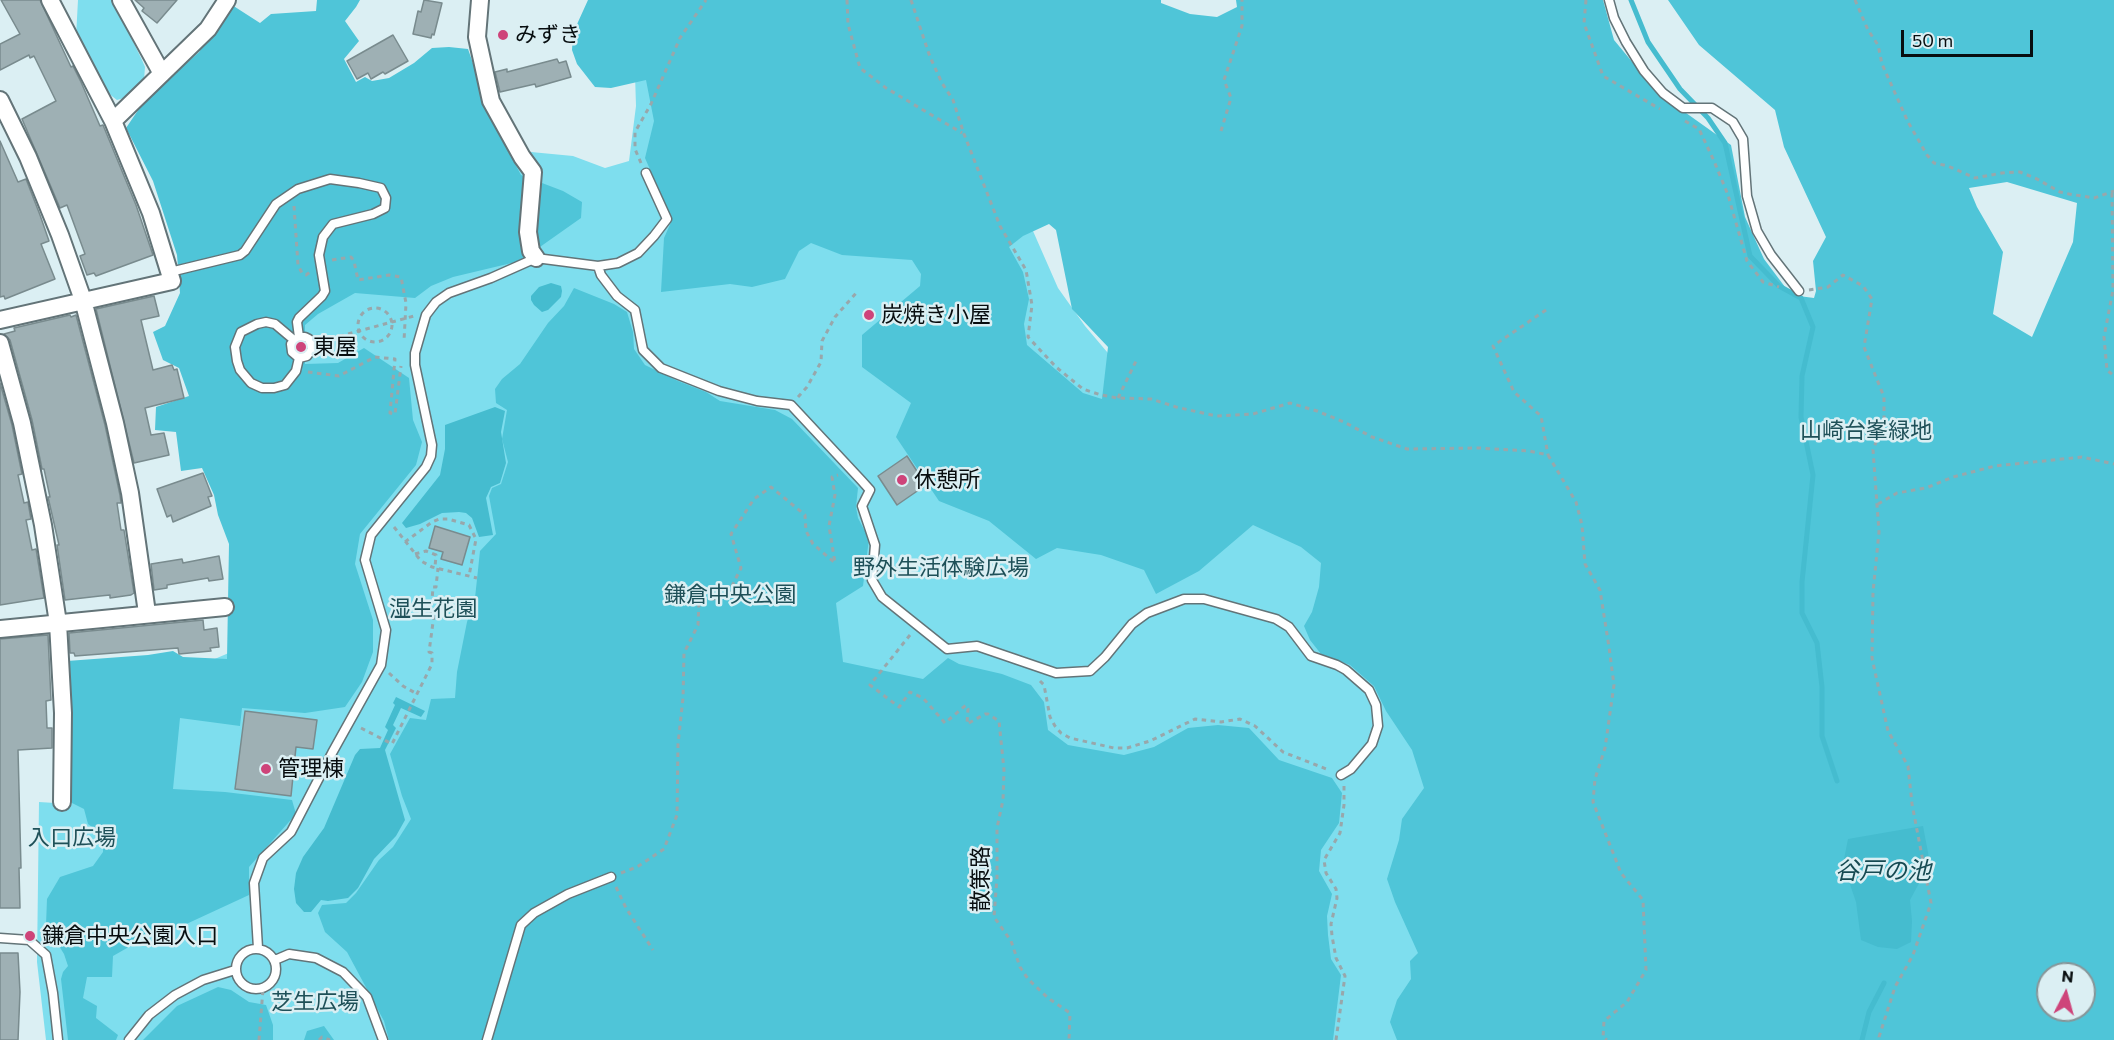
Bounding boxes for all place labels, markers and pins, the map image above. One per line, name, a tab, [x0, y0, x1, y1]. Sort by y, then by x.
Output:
place label: みずき	[515, 22, 581, 48]
marker: みずき	[496, 28, 510, 42]
place label: 炭焼き小屋	[881, 302, 991, 328]
marker: 炭焼き小屋	[862, 308, 876, 322]
place label: 東屋	[313, 334, 357, 360]
marker: 東屋	[294, 340, 308, 354]
place label: 休憩所	[914, 467, 980, 493]
marker: 休憩所	[895, 473, 909, 487]
place label: 管理棟	[278, 756, 344, 782]
marker: 管理棟	[259, 762, 273, 776]
place label: 鎌倉中央公園入口	[42, 923, 218, 949]
marker: 鎌倉中央公園入口	[23, 929, 37, 943]

